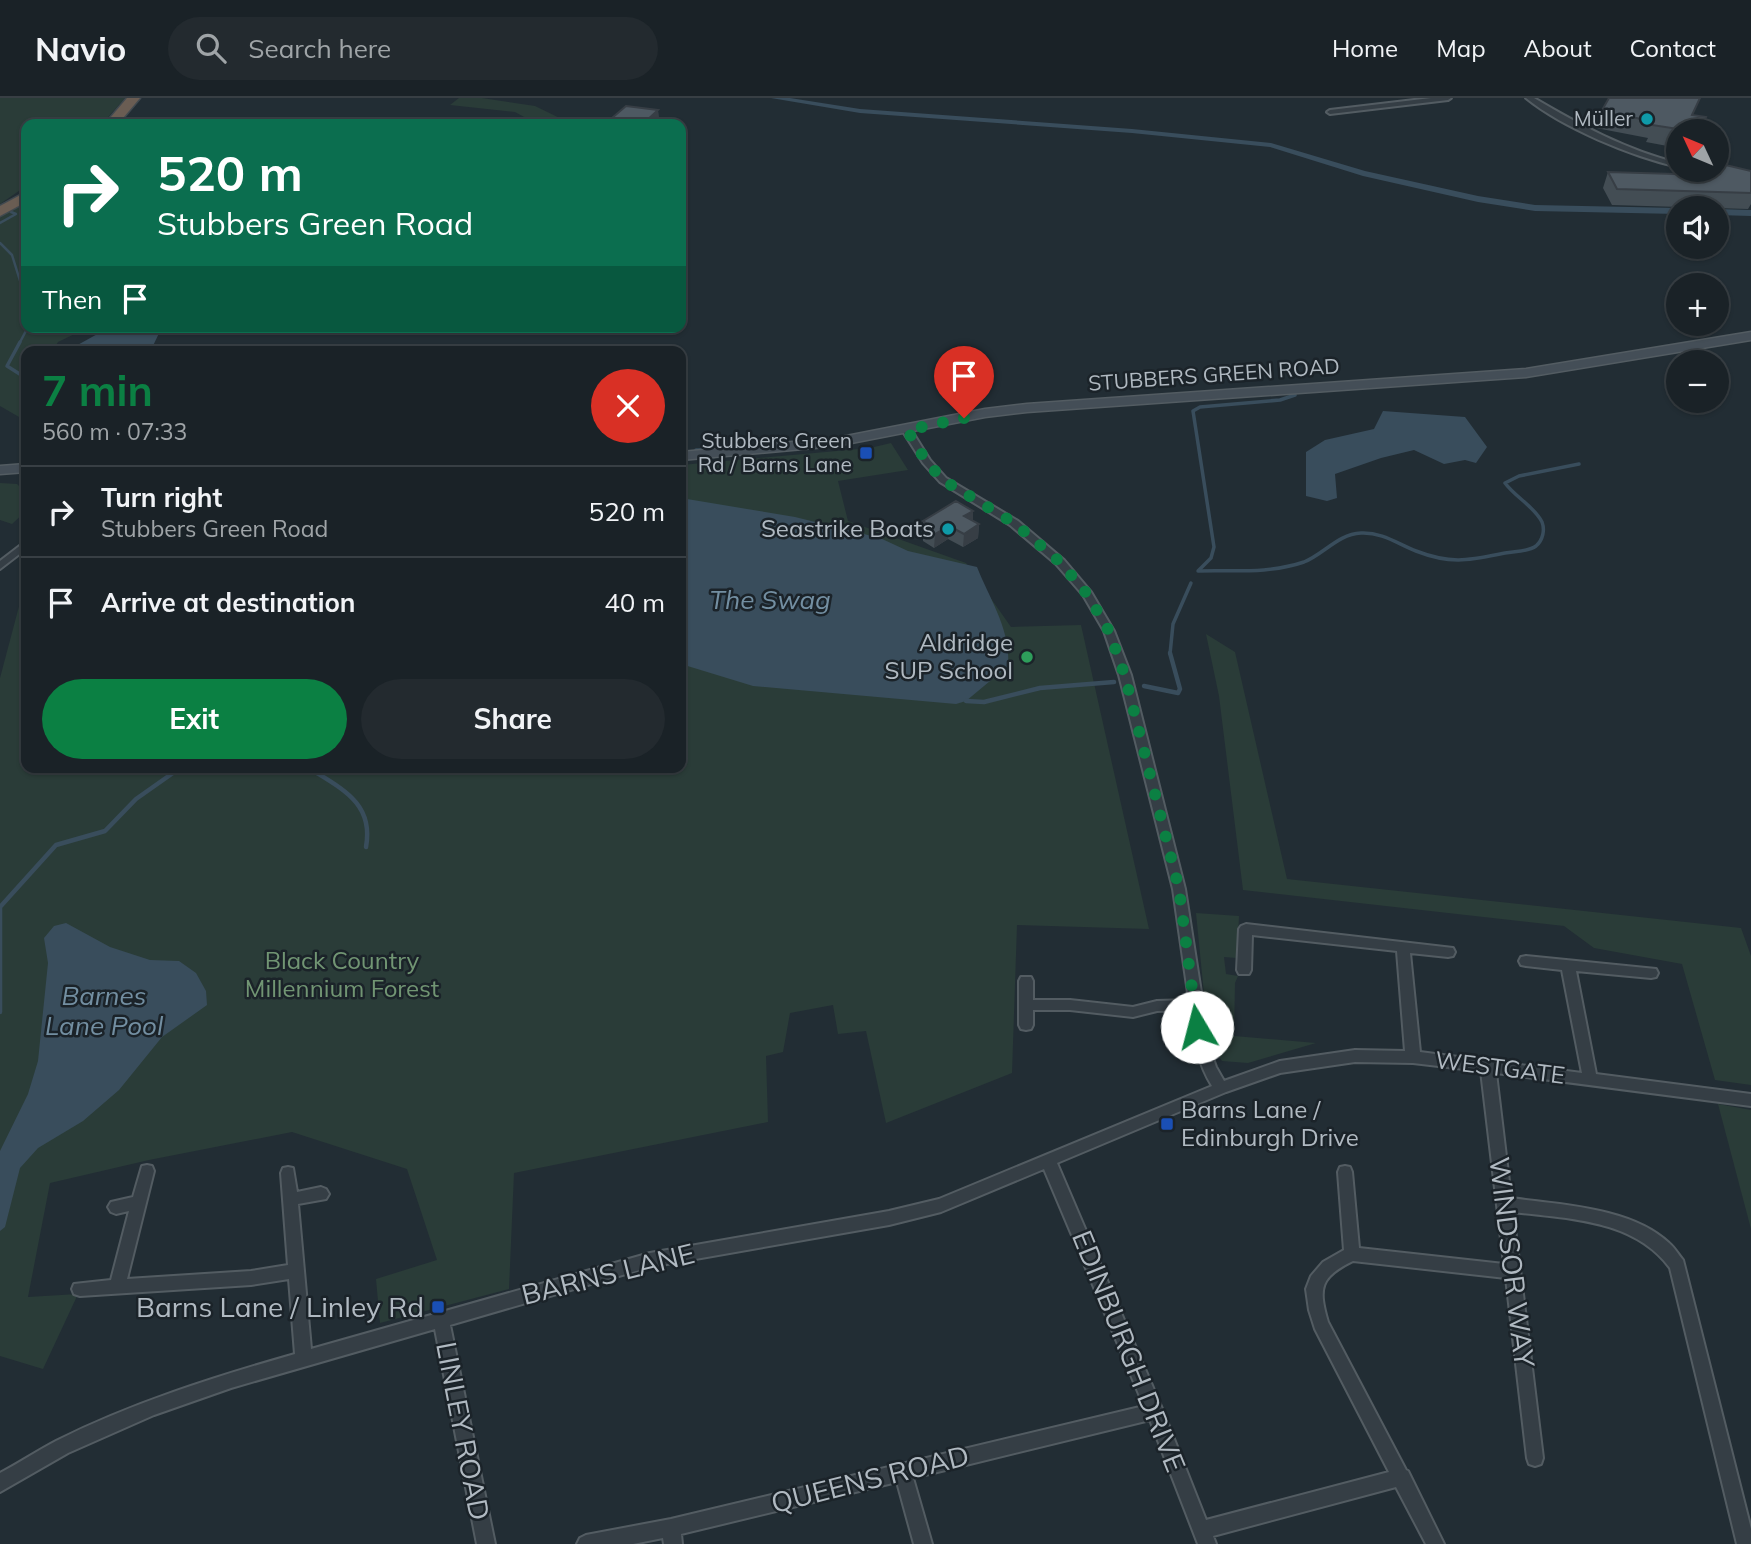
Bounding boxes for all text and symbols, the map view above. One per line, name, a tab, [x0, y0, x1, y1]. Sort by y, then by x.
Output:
search box	[168, 17, 658, 80]
text: Navio	[35, 28, 126, 69]
icon: search	[192, 29, 230, 67]
text: Search here	[248, 32, 391, 65]
text: Home	[1332, 33, 1398, 63]
text: Map	[1436, 33, 1486, 63]
text: About	[1524, 33, 1592, 63]
text: Contact	[1630, 33, 1716, 63]
place label: Müller	[1574, 105, 1633, 131]
marker: Müller	[1639, 111, 1655, 127]
north arrow	[1666, 119, 1729, 182]
map controls	[1666, 119, 1729, 413]
text: 520 m	[157, 142, 303, 203]
icon: right	[42, 147, 133, 238]
button: sound	[1666, 196, 1729, 259]
text: Stubbers Green Road	[157, 203, 473, 243]
button: +	[1666, 273, 1729, 336]
icon: arrive	[116, 280, 154, 318]
text: Then	[42, 283, 102, 316]
pin	[934, 346, 994, 418]
button: −	[1666, 350, 1729, 413]
street label: STUBBERS GREEN ROAD	[1087, 352, 1341, 396]
icon: arrive	[945, 357, 983, 395]
text: 7 min	[42, 364, 153, 417]
button: close	[591, 369, 665, 443]
text: 560 m · 07:33	[42, 417, 187, 446]
place label: Stubbers Green Rd / Barns Lane	[698, 427, 852, 477]
marker: Stubbers Green Rd / Barns Lane	[858, 445, 874, 461]
text: Turn right	[101, 481, 222, 514]
icon: right	[42, 493, 80, 531]
text: 520 m	[589, 495, 665, 528]
place label: Seastrike Boats	[761, 513, 934, 543]
text: Stubbers Green Road	[101, 514, 328, 543]
marker: Seastrike Boats	[940, 521, 956, 537]
water label: The Swag	[709, 583, 831, 616]
icon: arrive	[42, 584, 80, 622]
text: Arrive at destination	[101, 586, 356, 619]
text: 40 m	[604, 586, 665, 619]
place label: Aldridge SUP School	[885, 627, 1013, 685]
marker: Aldridge SUP School	[1019, 649, 1035, 665]
button: Exit	[42, 679, 347, 759]
button: Share	[361, 679, 665, 759]
park label: Black Country Millennium Forest	[245, 945, 439, 1003]
water label: Barnes Lane Pool	[45, 979, 164, 1042]
position arrow	[1160, 990, 1234, 1064]
street label: WESTGATE	[1433, 1044, 1567, 1090]
place label: Barns Lane / Edinburgh Drive	[1181, 1094, 1359, 1152]
marker: Barns Lane / Edinburgh Drive	[1159, 1116, 1175, 1132]
street label: WINDSOR WAY	[1482, 1155, 1543, 1370]
street label: EDINBURGH DRIVE	[1065, 1225, 1194, 1477]
street label: BARNS LANE	[518, 1235, 698, 1312]
place label: Barns Lane / Linley Rd	[136, 1289, 424, 1324]
marker: Barns Lane / Linley Rd	[430, 1299, 446, 1315]
street label: LINLEY ROAD	[429, 1339, 498, 1523]
street label: QUEENS ROAD	[767, 1437, 972, 1520]

